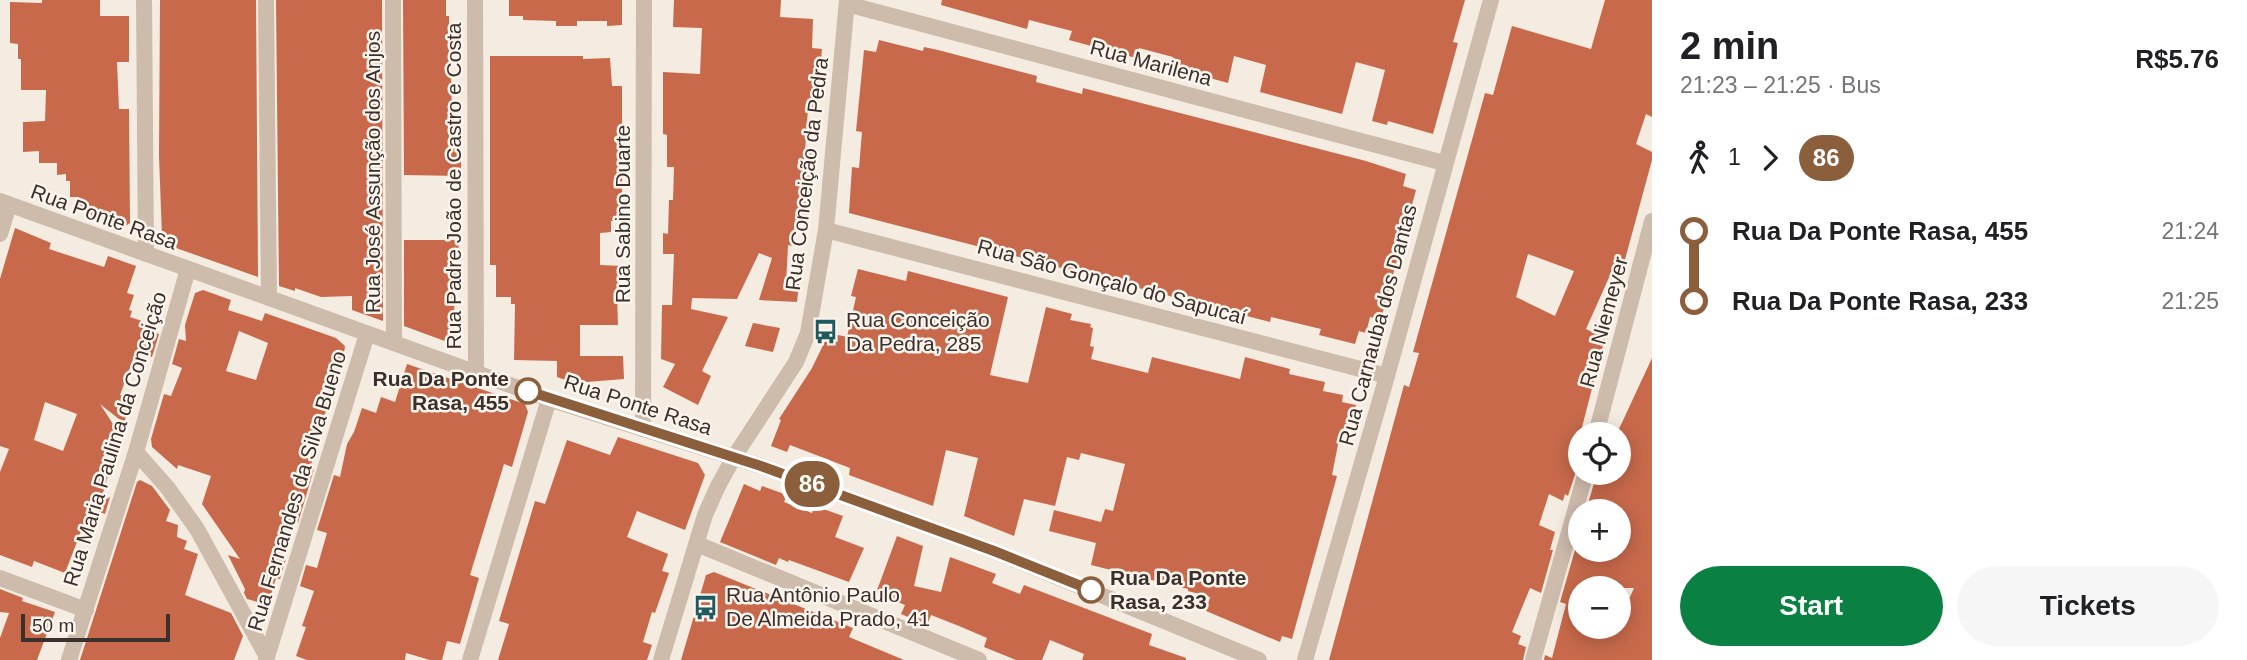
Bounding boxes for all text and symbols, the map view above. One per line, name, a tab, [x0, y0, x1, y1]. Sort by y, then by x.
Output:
street label: Rua Padre João de Castro e Costa	[442, 22, 465, 349]
text: 2 min	[1680, 25, 1779, 67]
street label: Rua José Assunção dos Anjos	[361, 31, 384, 313]
street label: Rua Marilena	[1088, 35, 1215, 90]
text: R$5.76	[2135, 44, 2219, 74]
street label: Rua Conceição da Pedra	[781, 56, 832, 292]
text: 21:23 – 21:25 · Bus	[1680, 72, 1881, 98]
street label: Rua Sabino Duarte	[611, 125, 634, 303]
icon: walk	[1680, 139, 1718, 177]
icon: forward	[1751, 139, 1789, 177]
text: 1	[1728, 144, 1741, 170]
text: 86	[1813, 144, 1840, 171]
street label: Rua Ponte Rasa	[28, 179, 181, 254]
street label: Rua Carnauba dos Dantas	[1334, 202, 1421, 448]
text: Rua Da Ponte Rasa, 455	[1732, 216, 2028, 246]
text: 21:24	[2161, 218, 2219, 244]
street label: Rua São Gonçalo do Sapucaí	[975, 234, 1249, 329]
street label: Rua Niemeyer	[1575, 254, 1632, 390]
text: Rua Da Ponte Rasa, 233	[1732, 286, 2028, 316]
text: 21:25	[2161, 288, 2219, 314]
street label: Rua Maria Paulina da Conceição	[59, 289, 170, 589]
place label: Rua Conceição Da Pedra, 285	[846, 308, 990, 355]
bus stop icon: Rua Conceição Da Pedra, 285	[812, 318, 840, 346]
street label: Rua Fernandes da Silva Bueno	[243, 348, 350, 634]
place label: Rua Da Ponte Rasa, 455	[372, 367, 509, 414]
street label: Rua Ponte Rasa	[561, 370, 715, 439]
marker: Rua Da Ponte Rasa, 455	[515, 378, 541, 404]
map controls	[1568, 422, 1631, 639]
button: locate	[1568, 422, 1631, 485]
line badge: 86	[780, 461, 844, 507]
text: 86	[799, 470, 825, 497]
button: +	[1568, 499, 1631, 562]
place label: Rua Da Ponte Rasa, 233	[1110, 566, 1247, 613]
button: Start	[1680, 566, 1943, 646]
button: Tickets	[1957, 566, 2219, 646]
button: −	[1568, 576, 1631, 639]
marker: Rua Da Ponte Rasa, 233	[1078, 577, 1104, 603]
place label: Rua Antônio Paulo De Almeida Prado, 41	[726, 583, 930, 630]
bus stop icon: Rua Antônio Paulo De Almeida Prado, 41	[692, 593, 720, 621]
scale bar	[21, 611, 170, 643]
text: 50 m	[32, 615, 74, 636]

